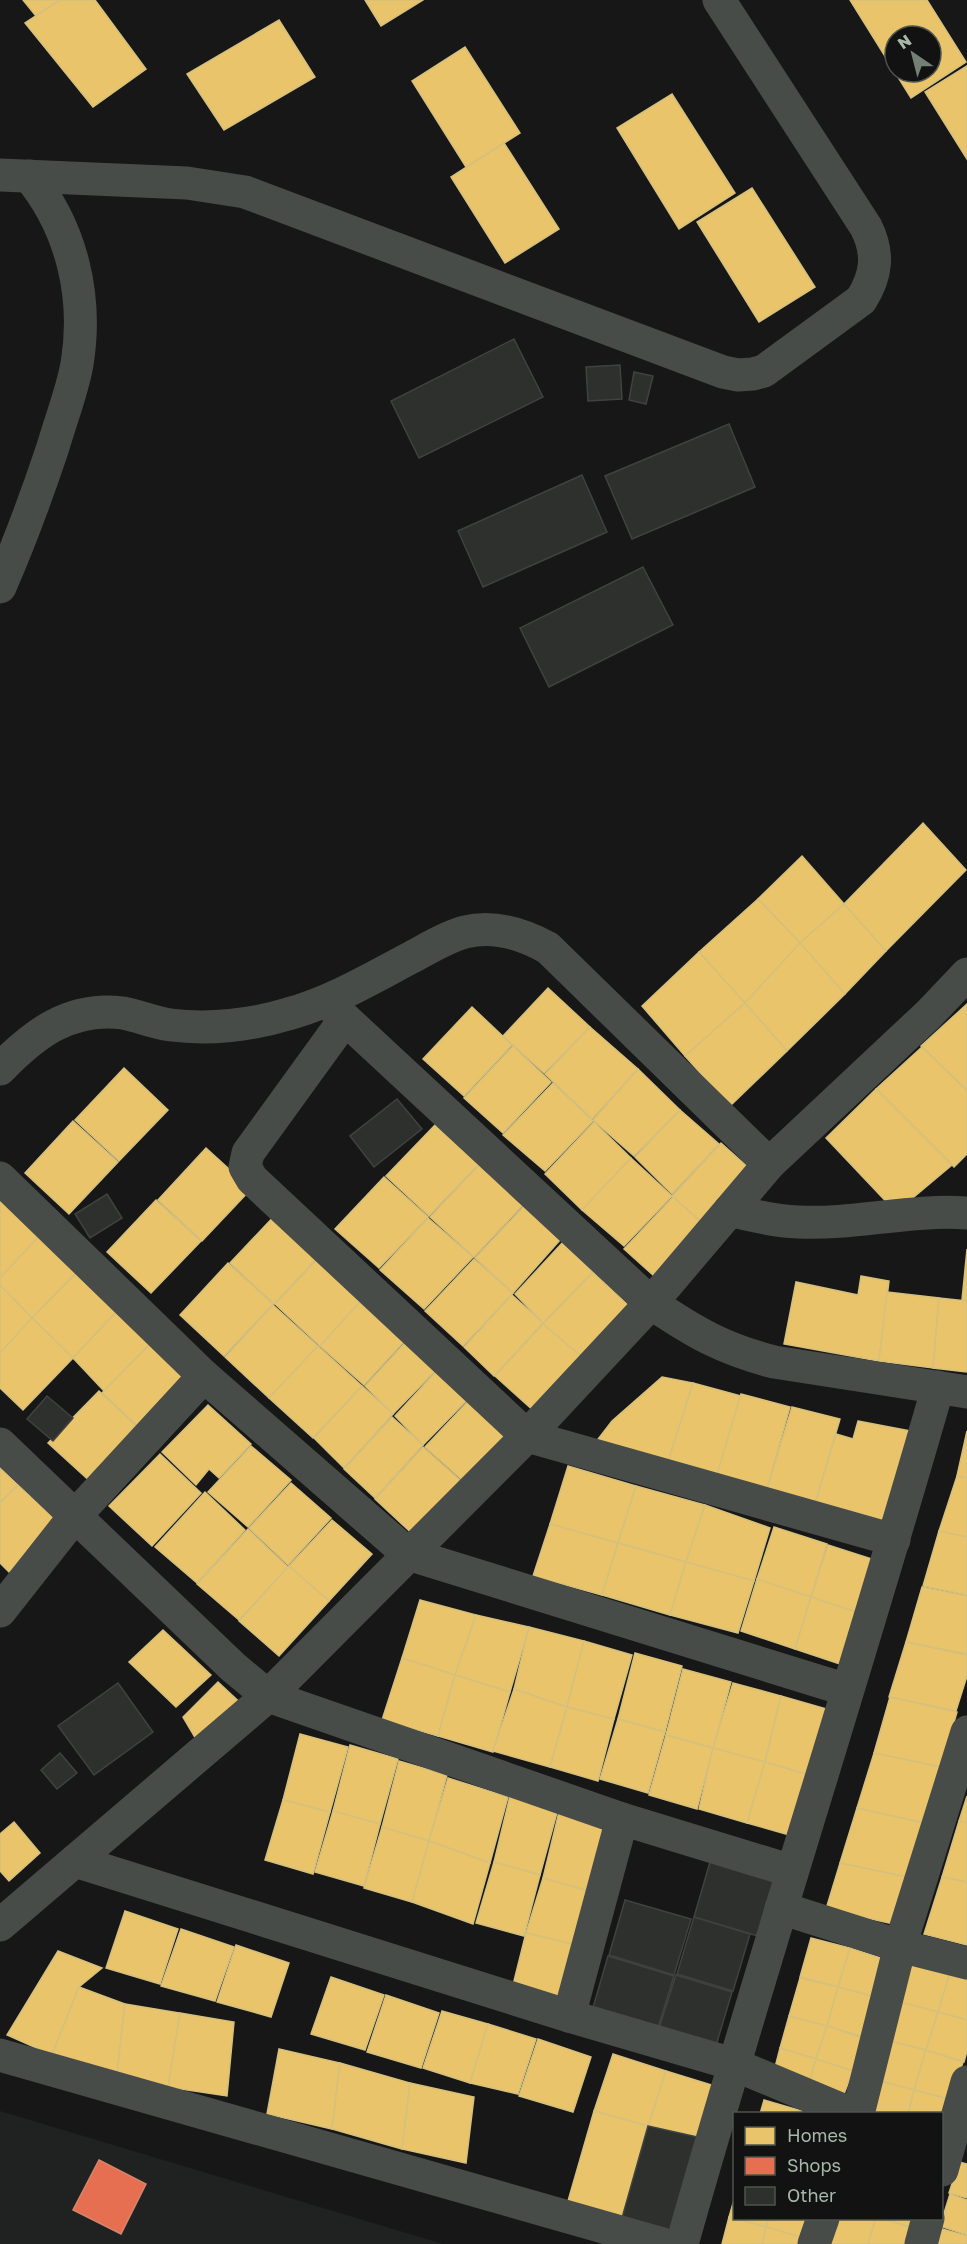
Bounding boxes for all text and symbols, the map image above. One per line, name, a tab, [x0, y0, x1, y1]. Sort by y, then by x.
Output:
north arrow	[883, 24, 943, 84]
text: N	[894, 30, 915, 53]
legend	[733, 2112, 943, 2220]
text: Homes	[787, 2124, 847, 2146]
text: Shops	[787, 2154, 841, 2176]
text: Other	[787, 2184, 836, 2206]

